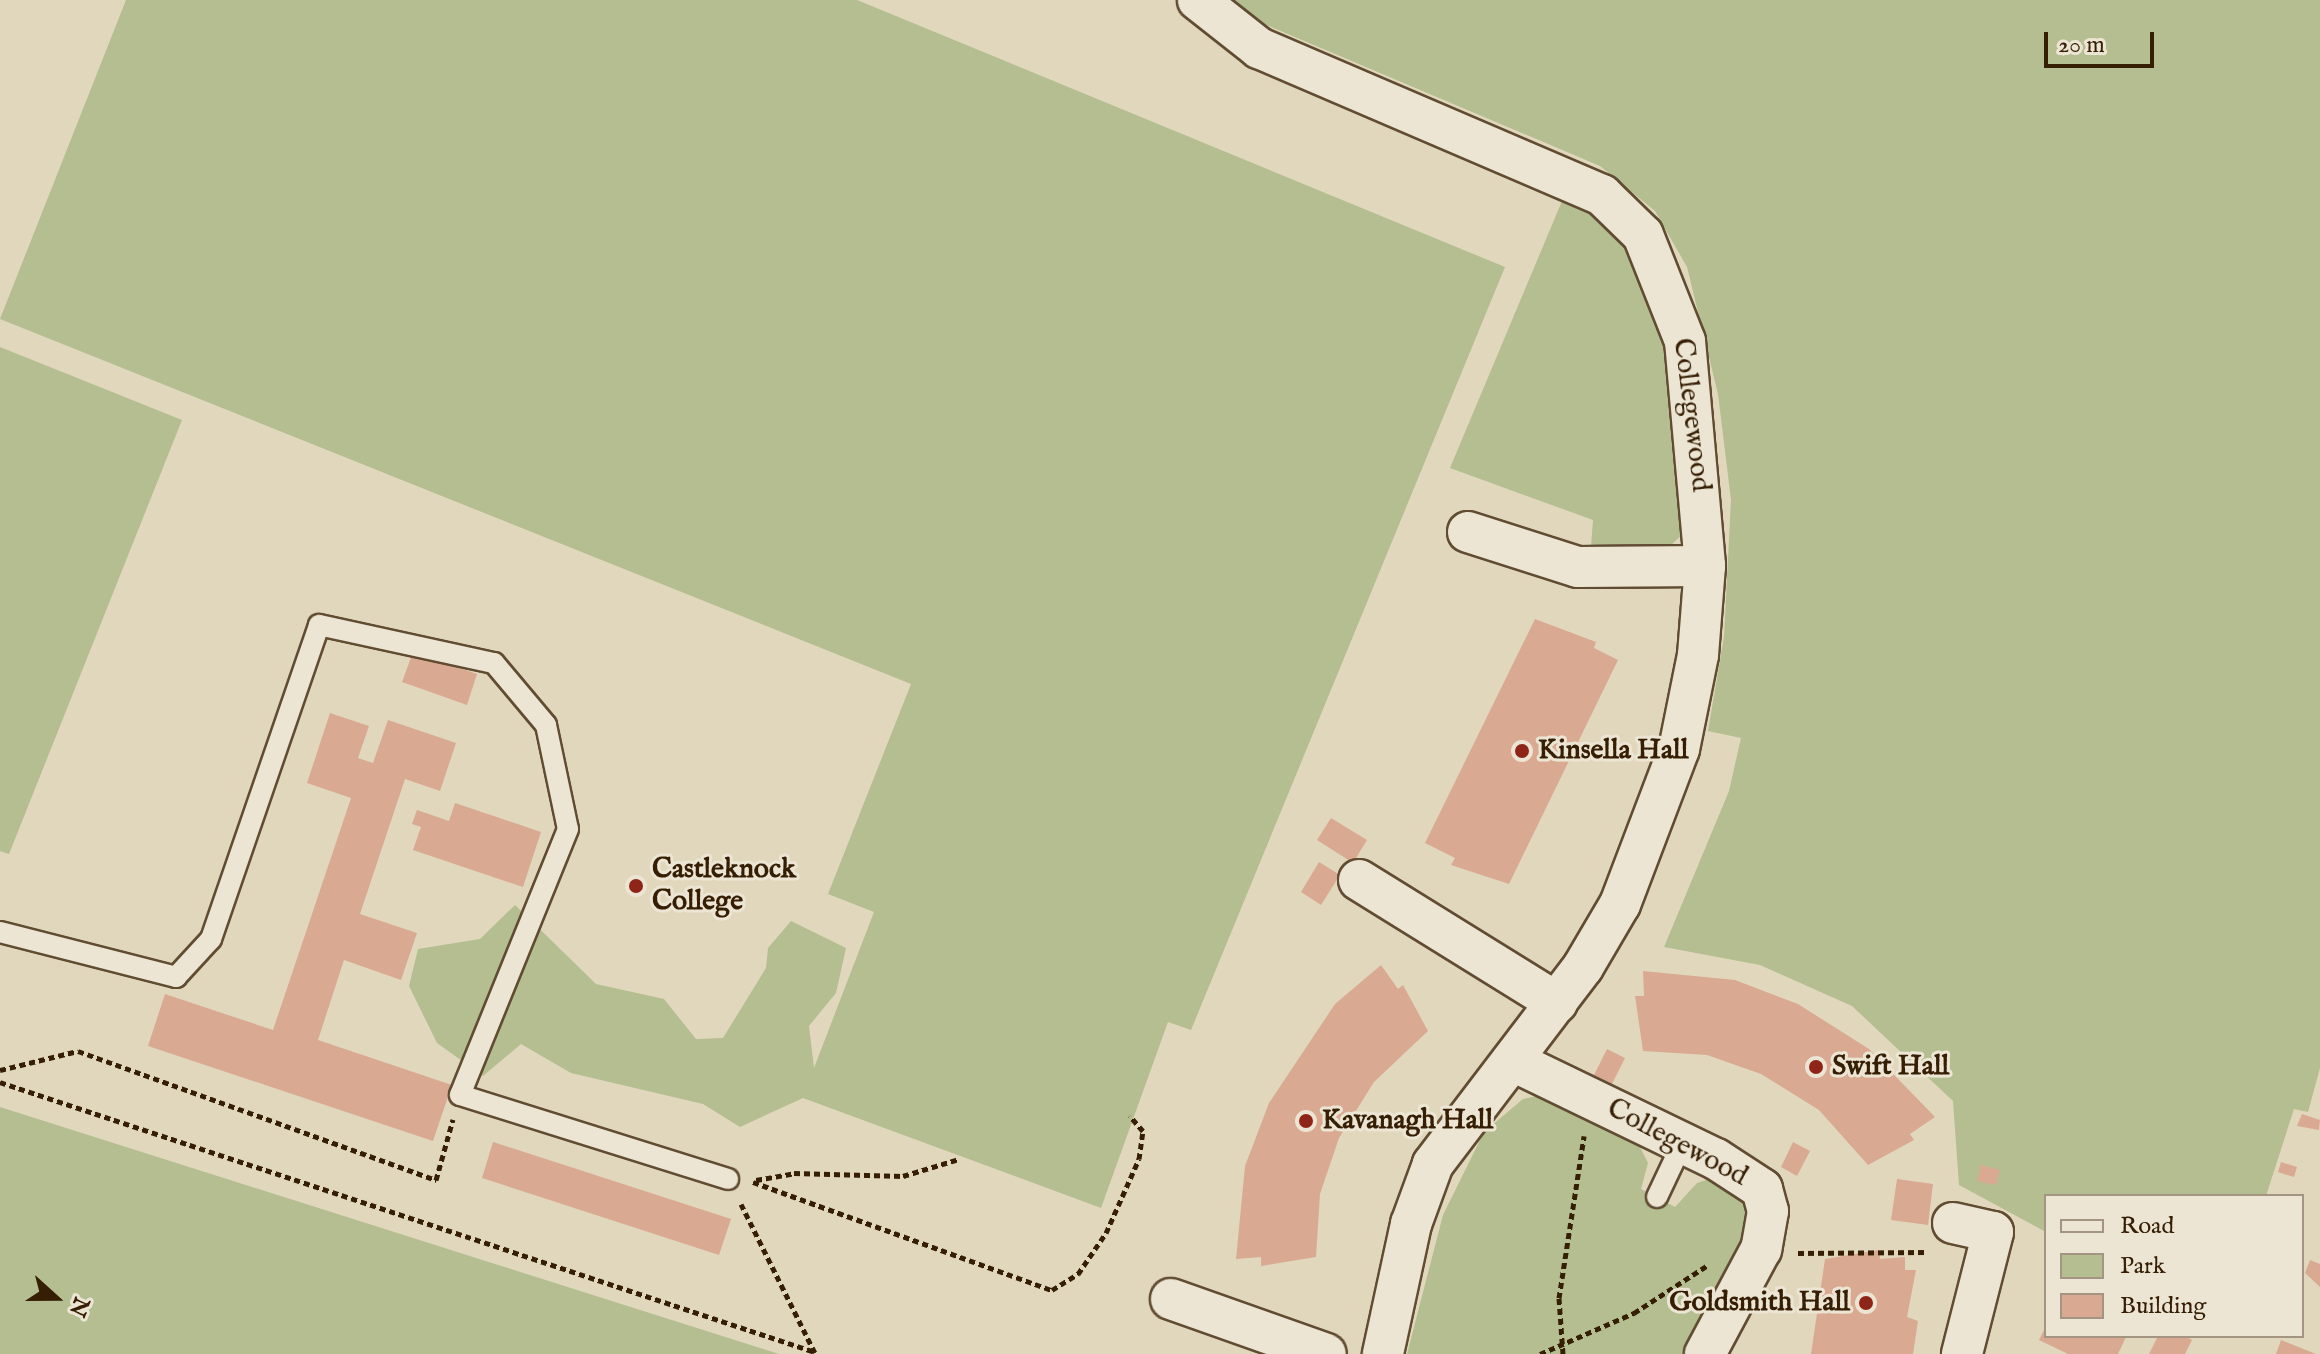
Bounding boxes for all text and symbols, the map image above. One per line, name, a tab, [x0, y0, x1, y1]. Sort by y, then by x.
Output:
scale bar	[2048, 16, 2158, 66]
text: 20 m	[2058, 30, 2105, 61]
street label: Collegewood	[1665, 336, 1717, 494]
place label: Kinsella Hall	[1538, 734, 1688, 768]
marker: Kinsella Hall	[1513, 742, 1531, 760]
place label: Castleknock College	[652, 853, 796, 919]
marker: Castleknock College	[627, 877, 645, 895]
place label: Swift Hall	[1832, 1050, 1949, 1084]
marker: Swift Hall	[1807, 1058, 1825, 1076]
street label: Collegewood	[1601, 1092, 1753, 1194]
place label: Kavanagh Hall	[1322, 1104, 1493, 1138]
marker: Kavanagh Hall	[1297, 1112, 1315, 1130]
legend	[2044, 1194, 2304, 1338]
text: Road	[2120, 1211, 2174, 1242]
text: Park	[2120, 1251, 2166, 1282]
north arrow	[16, 1258, 96, 1338]
place label: Goldsmith Hall	[1669, 1286, 1850, 1320]
text: Building	[2120, 1291, 2206, 1322]
text: N	[62, 1293, 95, 1321]
marker: Goldsmith Hall	[1857, 1294, 1875, 1312]

